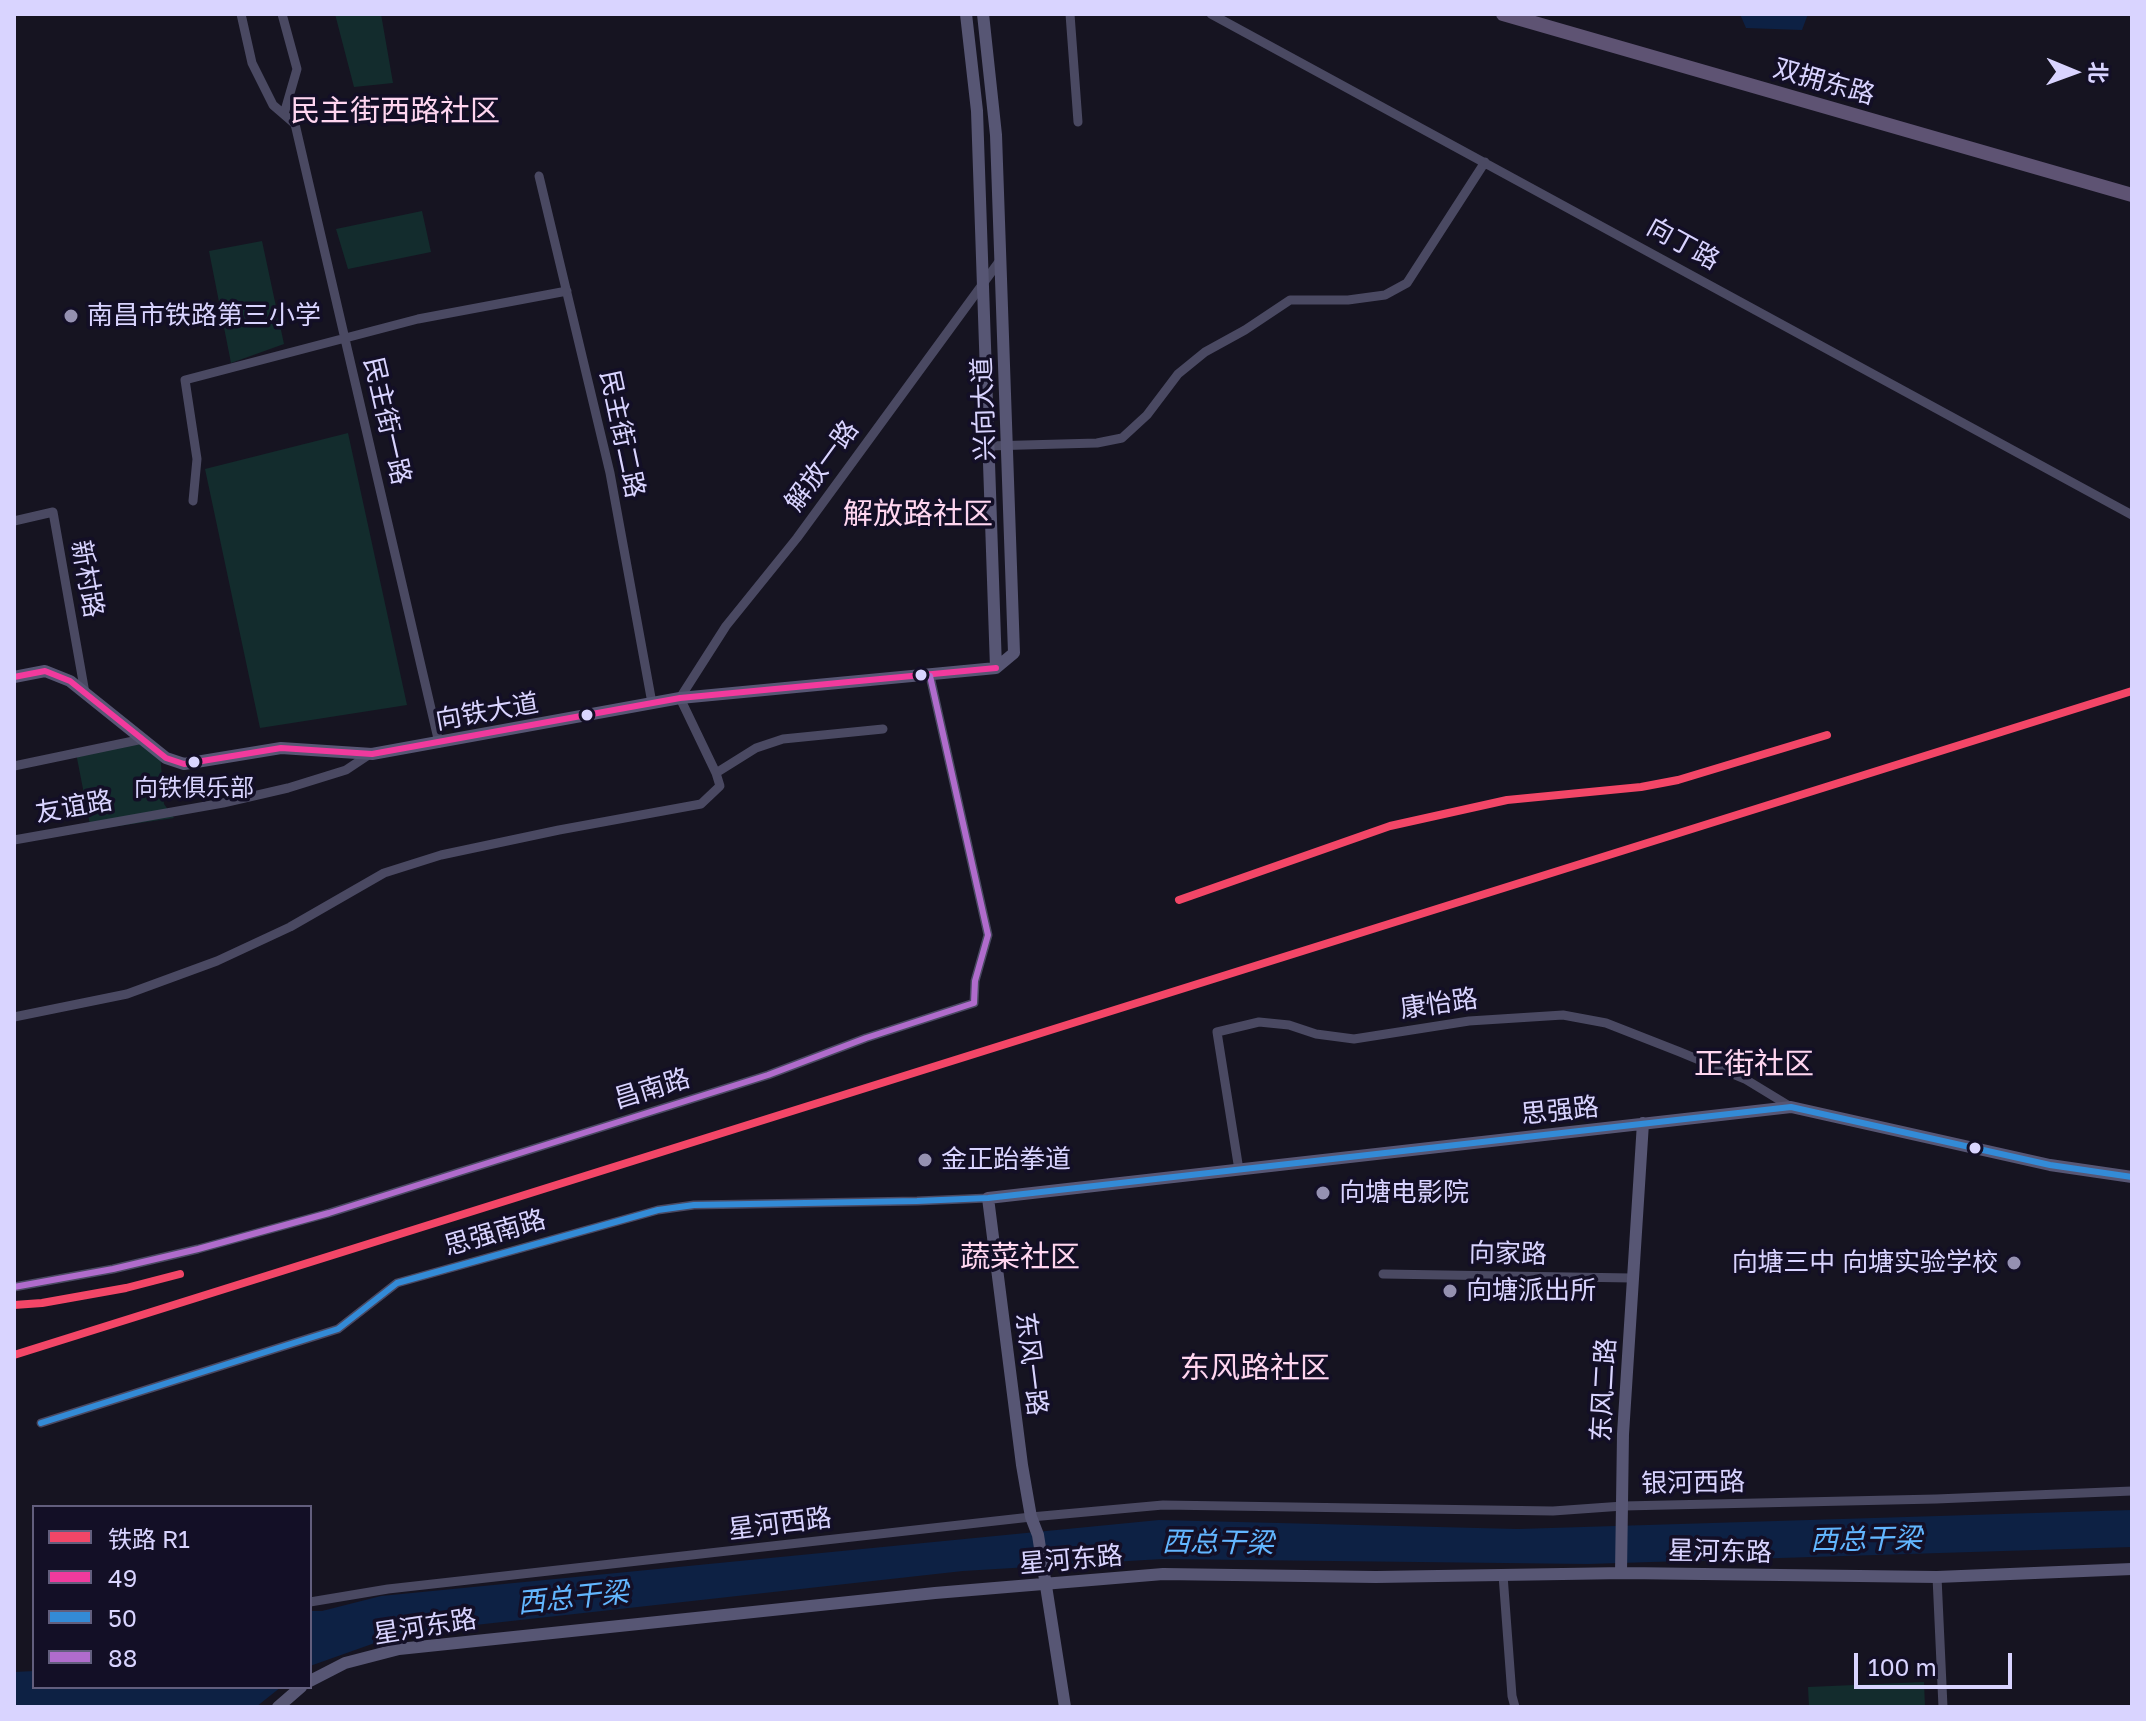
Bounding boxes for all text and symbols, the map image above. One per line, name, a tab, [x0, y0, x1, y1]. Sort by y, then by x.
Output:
north arrow	[2034, 32, 2114, 112]
street label: 双拥东路	[1770, 53, 1878, 111]
text: 北	[2085, 61, 2112, 84]
district label: 民主街西路社区	[290, 93, 500, 129]
street label: 向丁路	[1641, 211, 1725, 277]
place label: 南昌市铁路第三小学	[87, 300, 321, 332]
marker: 南昌市铁路第三小学	[62, 307, 80, 325]
street label: 民主街一路	[357, 354, 417, 488]
street label: 兴向大道	[967, 356, 1001, 462]
street label: 民主街二路	[593, 367, 651, 501]
street label: 解放一路	[779, 415, 865, 517]
district label: 解放路社区	[843, 496, 993, 532]
street label: 新村路	[65, 538, 109, 620]
unlabelled marker	[913, 667, 929, 683]
street label: 向铁大道	[433, 688, 541, 736]
unlabelled marker	[579, 707, 595, 723]
marker: 向铁俱乐部	[186, 754, 202, 770]
place label: 向铁俱乐部	[134, 774, 254, 802]
street label: 友谊路	[33, 785, 115, 829]
street label: 康怡路	[1398, 983, 1480, 1025]
district label: 正街社区	[1694, 1046, 1814, 1082]
street label: 昌南路	[610, 1063, 694, 1115]
street label: 思强路	[1520, 1091, 1600, 1131]
unlabelled marker	[1967, 1140, 1983, 1156]
place label: 金正跆拳道	[941, 1144, 1071, 1176]
marker: 金正跆拳道	[916, 1151, 934, 1169]
place label: 向塘电影院	[1339, 1177, 1469, 1209]
marker: 向塘电影院	[1314, 1184, 1332, 1202]
street label: 思强南路	[441, 1204, 549, 1262]
street label: 向家路	[1469, 1238, 1547, 1270]
district label: 蔬菜社区	[960, 1239, 1080, 1275]
place label: 向塘三中 向塘实验学校	[1732, 1247, 1998, 1279]
marker: 向塘三中 向塘实验学校	[2005, 1254, 2023, 1272]
place label: 向塘派出所	[1466, 1275, 1596, 1307]
marker: 向塘派出所	[1441, 1282, 1459, 1300]
street label: 东风一路	[1009, 1310, 1053, 1418]
street label: 东风二路	[1586, 1337, 1622, 1443]
district label: 东风路社区	[1180, 1350, 1330, 1386]
street label: 银河西路	[1641, 1466, 1745, 1500]
street label: 星河西路	[726, 1502, 834, 1546]
legend	[32, 1505, 312, 1689]
water label: 西总干梁	[1810, 1522, 1922, 1558]
text: 铁路 R1	[108, 1524, 190, 1553]
water label: 西总干梁	[1162, 1525, 1274, 1561]
street label: 星河东路	[1668, 1535, 1772, 1569]
street label: 星河东路	[1018, 1540, 1124, 1580]
text: 49	[108, 1563, 137, 1592]
water label: 西总干梁	[516, 1575, 630, 1621]
text: 50	[108, 1603, 137, 1632]
street label: 星河东路	[371, 1603, 479, 1651]
scale bar	[1858, 1637, 2016, 1687]
text: 88	[108, 1643, 137, 1672]
text: 100 m	[1868, 1652, 1937, 1681]

